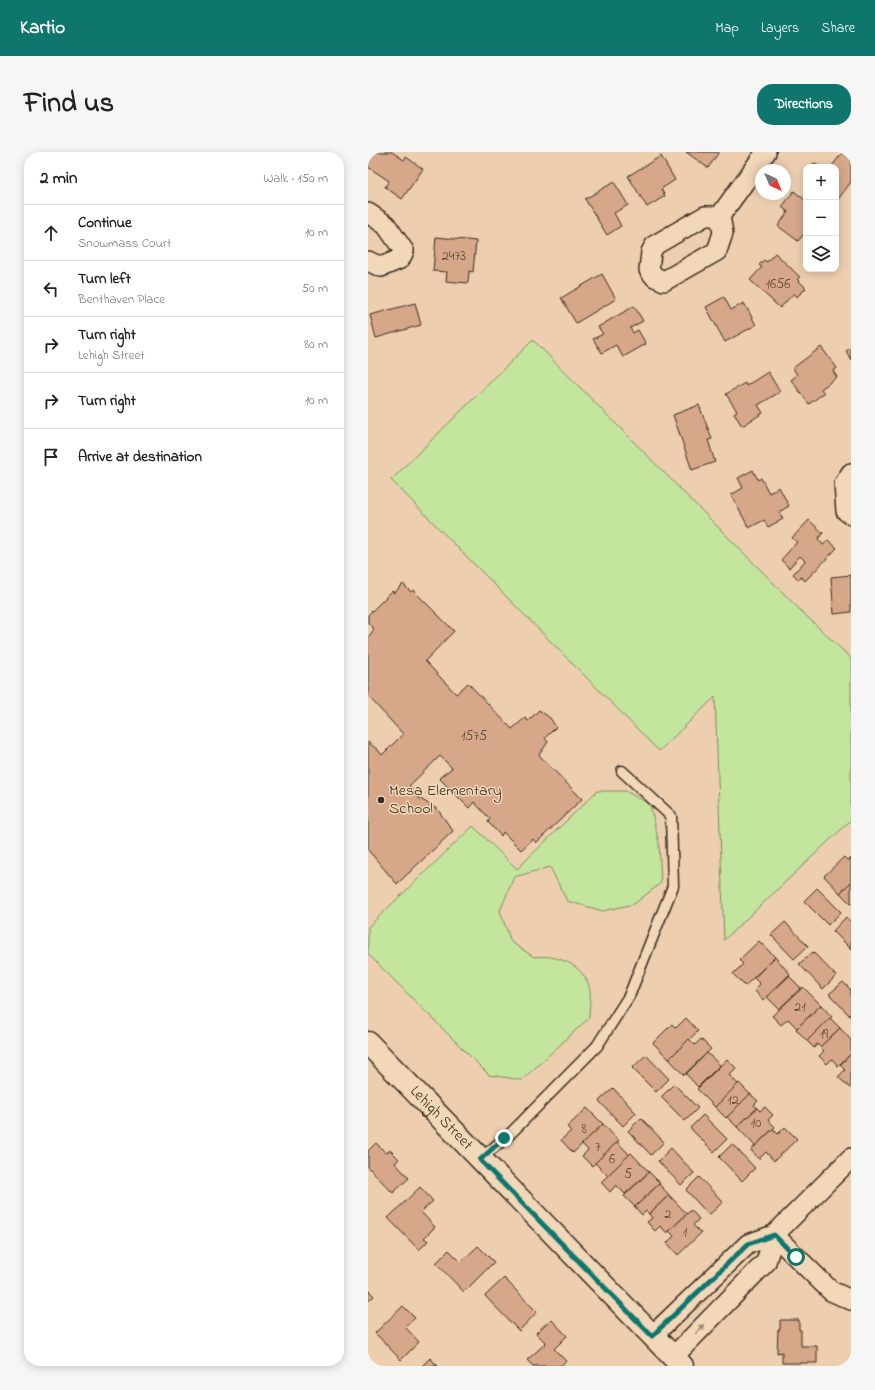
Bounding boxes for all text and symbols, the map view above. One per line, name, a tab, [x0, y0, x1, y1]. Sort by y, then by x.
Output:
text: Kartio	[20, 15, 65, 42]
text: Map	[715, 18, 739, 39]
text: Layers	[761, 18, 799, 39]
text: Share	[821, 18, 855, 39]
text: Find us	[24, 84, 114, 125]
button: Directions	[757, 84, 851, 125]
north arrow	[755, 164, 791, 200]
map controls	[803, 164, 839, 272]
button: +	[803, 164, 839, 200]
text: 2 min	[40, 166, 77, 191]
text: Walk · 150 m	[263, 169, 328, 188]
button: −	[803, 200, 839, 236]
text: Continue	[78, 212, 132, 234]
icon: ahead	[40, 222, 62, 244]
text: 10 m	[305, 223, 328, 242]
text: Snowmass Court	[78, 234, 171, 253]
button: layers	[803, 236, 839, 272]
house number: 2473	[442, 246, 466, 267]
text: Turn left	[78, 268, 131, 290]
house number: 1656	[766, 274, 790, 295]
icon: left	[40, 278, 62, 300]
text: 50 m	[302, 279, 328, 298]
text: Benthaven Place	[78, 290, 165, 309]
text: Turn right	[78, 324, 136, 346]
icon: right	[40, 334, 62, 356]
text: 80 m	[304, 335, 328, 354]
text: Lehigh Street	[78, 346, 145, 365]
icon: right	[40, 390, 62, 412]
text: Turn right	[78, 390, 136, 412]
text: 10 m	[305, 391, 328, 410]
icon: arrive	[40, 446, 62, 468]
text: Arrive at destination	[78, 446, 202, 468]
house number: 1575	[461, 726, 487, 747]
place label: Mesa Elementary School	[389, 779, 502, 821]
marker: Mesa Elementary School	[376, 795, 386, 805]
house number: 21	[794, 997, 806, 1018]
house number: 19	[820, 1024, 829, 1045]
street label: Lehigh Street	[404, 1080, 479, 1157]
house number: 12	[727, 1090, 739, 1111]
house number: 10	[751, 1113, 761, 1134]
house number: 8	[581, 1119, 587, 1140]
route end	[495, 1129, 513, 1147]
house number: 7	[595, 1137, 601, 1158]
house number: 6	[609, 1149, 615, 1170]
house number: 5	[624, 1164, 632, 1185]
house number: 2	[665, 1204, 672, 1225]
house number: 1	[683, 1222, 688, 1243]
route start	[787, 1248, 805, 1266]
one-way arrow	[696, 1324, 705, 1334]

